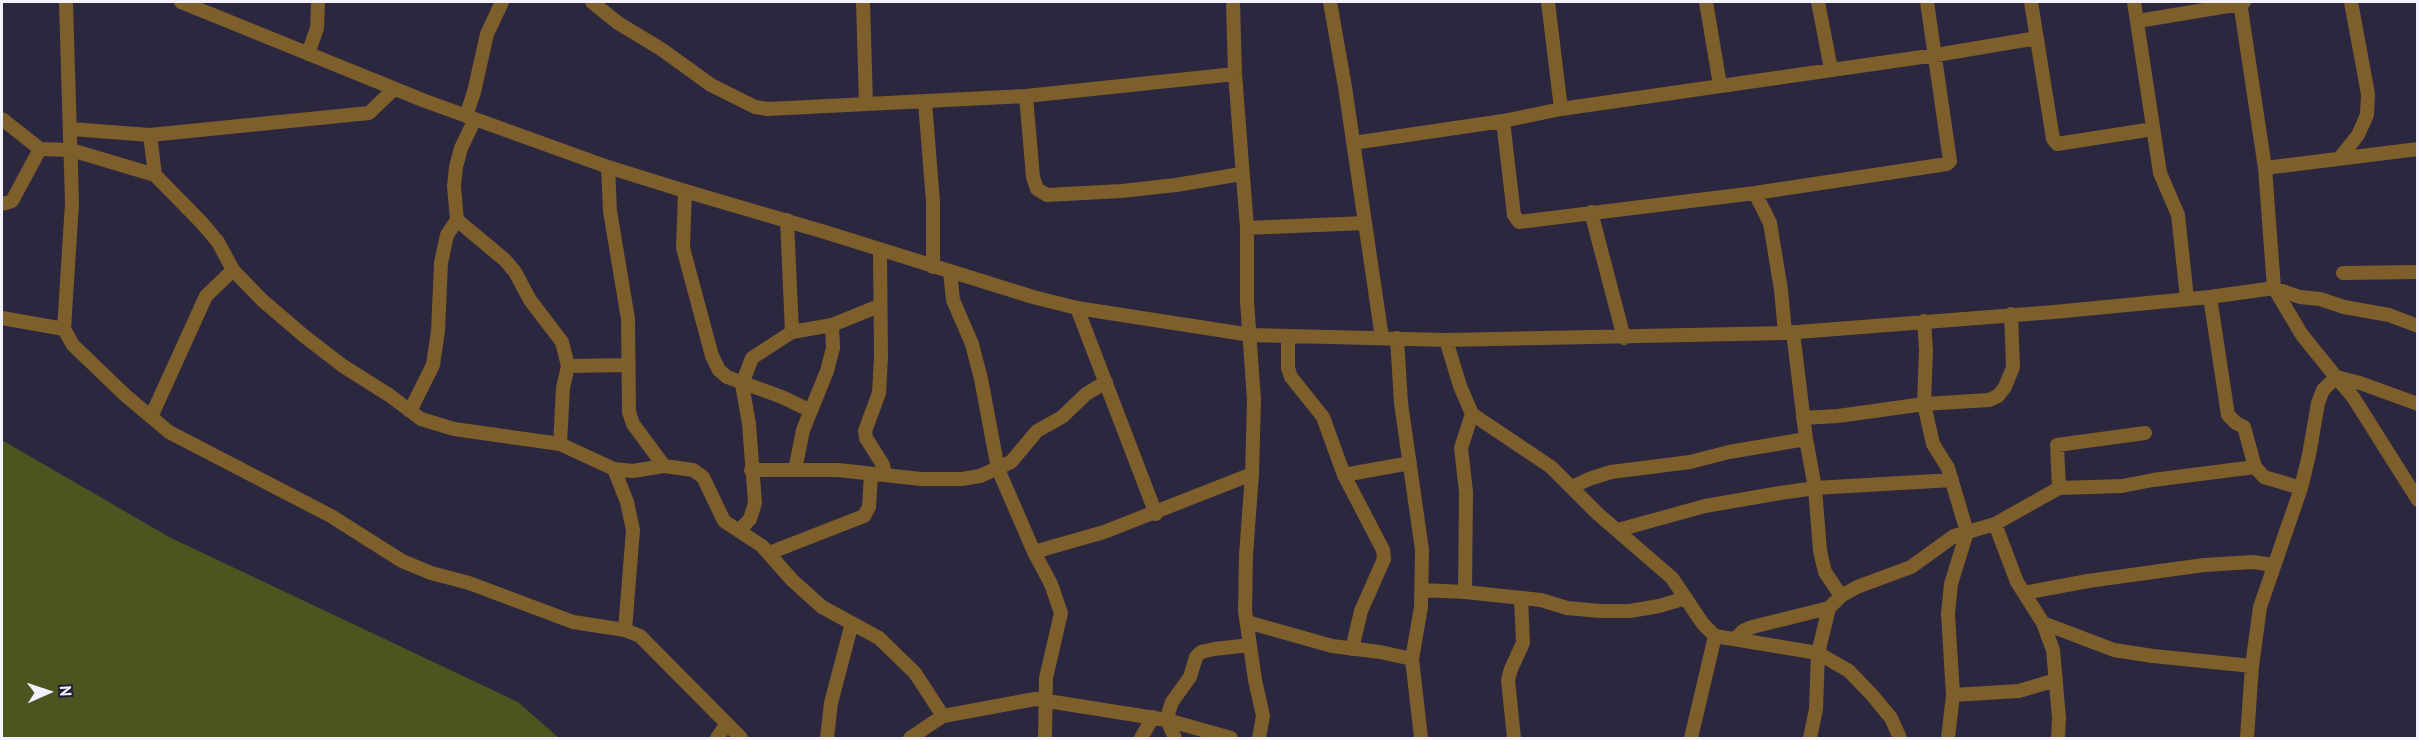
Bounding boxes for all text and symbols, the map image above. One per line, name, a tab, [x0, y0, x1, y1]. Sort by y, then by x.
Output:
north arrow	[18, 662, 78, 722]
text: N	[56, 685, 76, 697]

